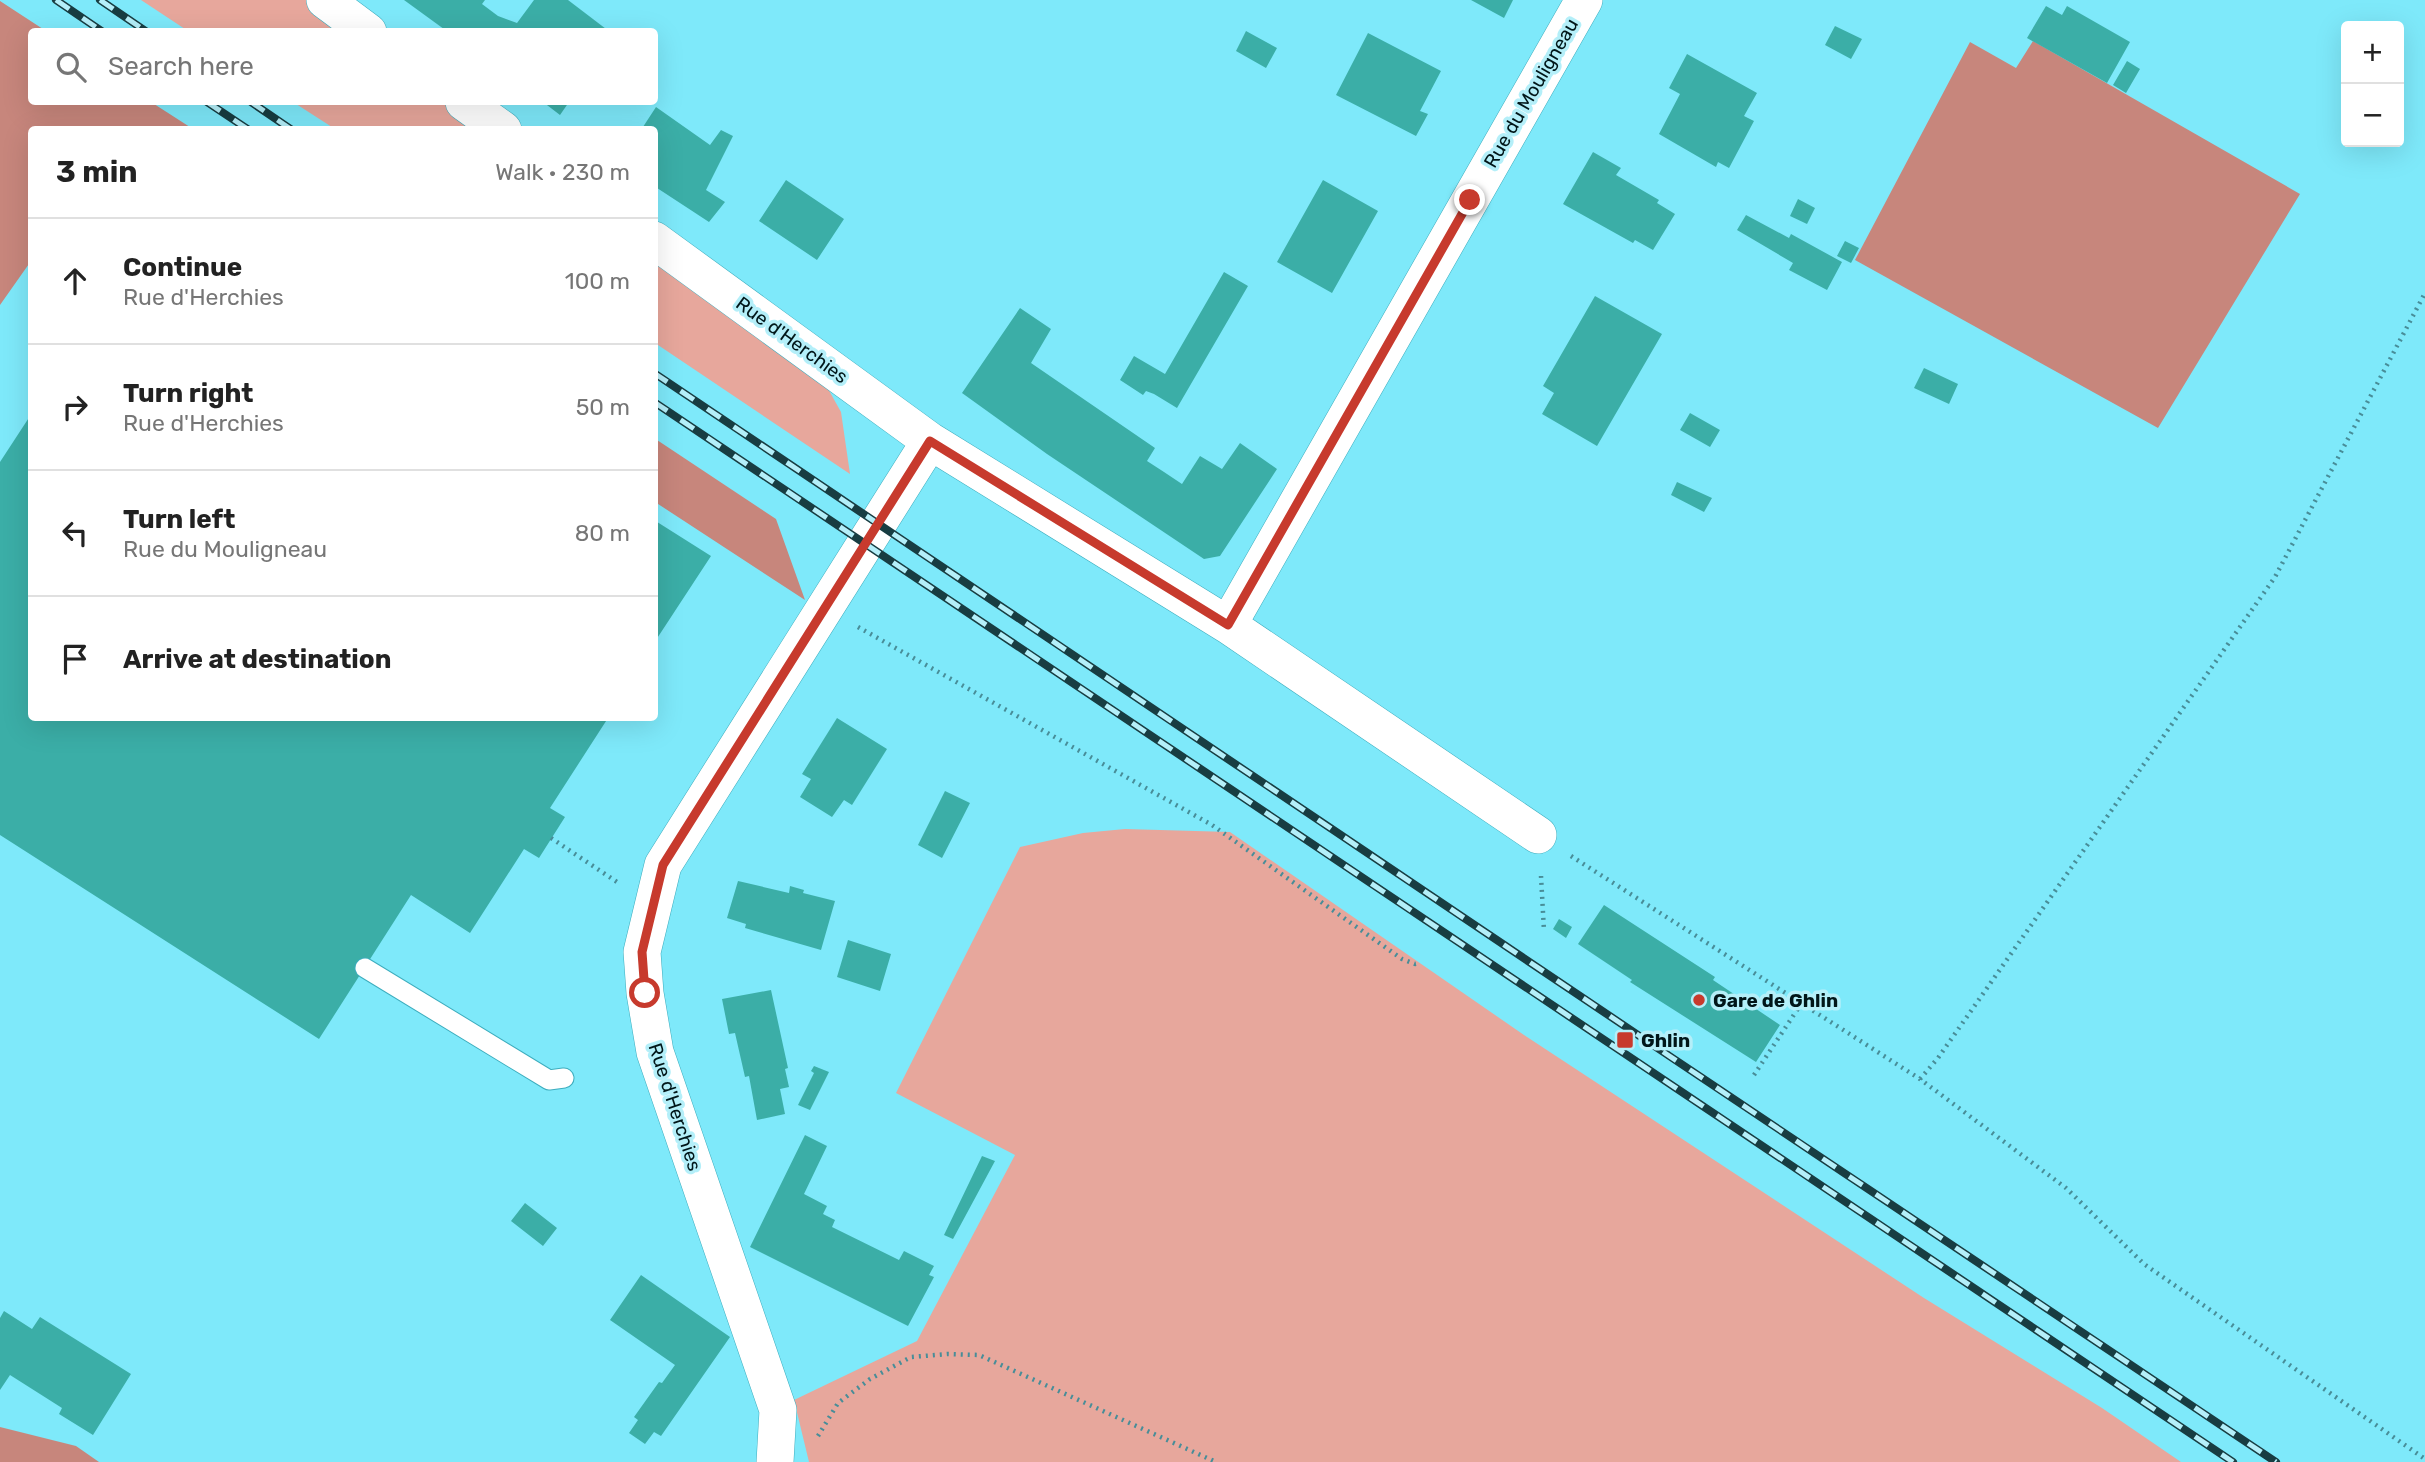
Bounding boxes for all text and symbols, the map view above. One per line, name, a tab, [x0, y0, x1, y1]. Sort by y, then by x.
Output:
street label: Rue du Mouligneau	[1479, 14, 1583, 172]
map controls	[2341, 21, 2404, 147]
button: +	[2341, 21, 2404, 84]
search box	[28, 28, 658, 105]
icon: search	[52, 48, 90, 86]
text: Search here	[108, 51, 254, 82]
button: −	[2341, 84, 2404, 147]
text: 3 min	[56, 154, 138, 190]
text: Walk · 230 m	[495, 158, 630, 186]
route end	[1454, 184, 1485, 215]
text: Continue	[123, 252, 242, 283]
icon: ahead	[56, 262, 94, 300]
text: 100 m	[565, 267, 630, 295]
text: Rue d'Herchies	[123, 283, 284, 311]
street label: Rue d'Herchies	[731, 292, 853, 388]
text: Turn right	[123, 378, 253, 409]
icon: right	[56, 388, 94, 426]
text: 50 m	[576, 393, 630, 421]
text: Rue d'Herchies	[123, 409, 284, 437]
text: Turn left	[123, 504, 235, 535]
icon: left	[56, 514, 94, 552]
text: 80 m	[575, 519, 630, 547]
text: Rue du Mouligneau	[123, 535, 327, 563]
icon: arrive	[56, 640, 94, 678]
text: Arrive at destination	[123, 644, 391, 675]
route start	[629, 977, 660, 1008]
place label: Gare de Ghlin	[1713, 989, 1838, 1012]
marker: Gare de Ghlin	[1691, 992, 1707, 1008]
place label: Ghlin	[1641, 1029, 1690, 1052]
marker: Ghlin	[1615, 1030, 1635, 1050]
street label: Rue d'Herchies	[644, 1040, 706, 1174]

